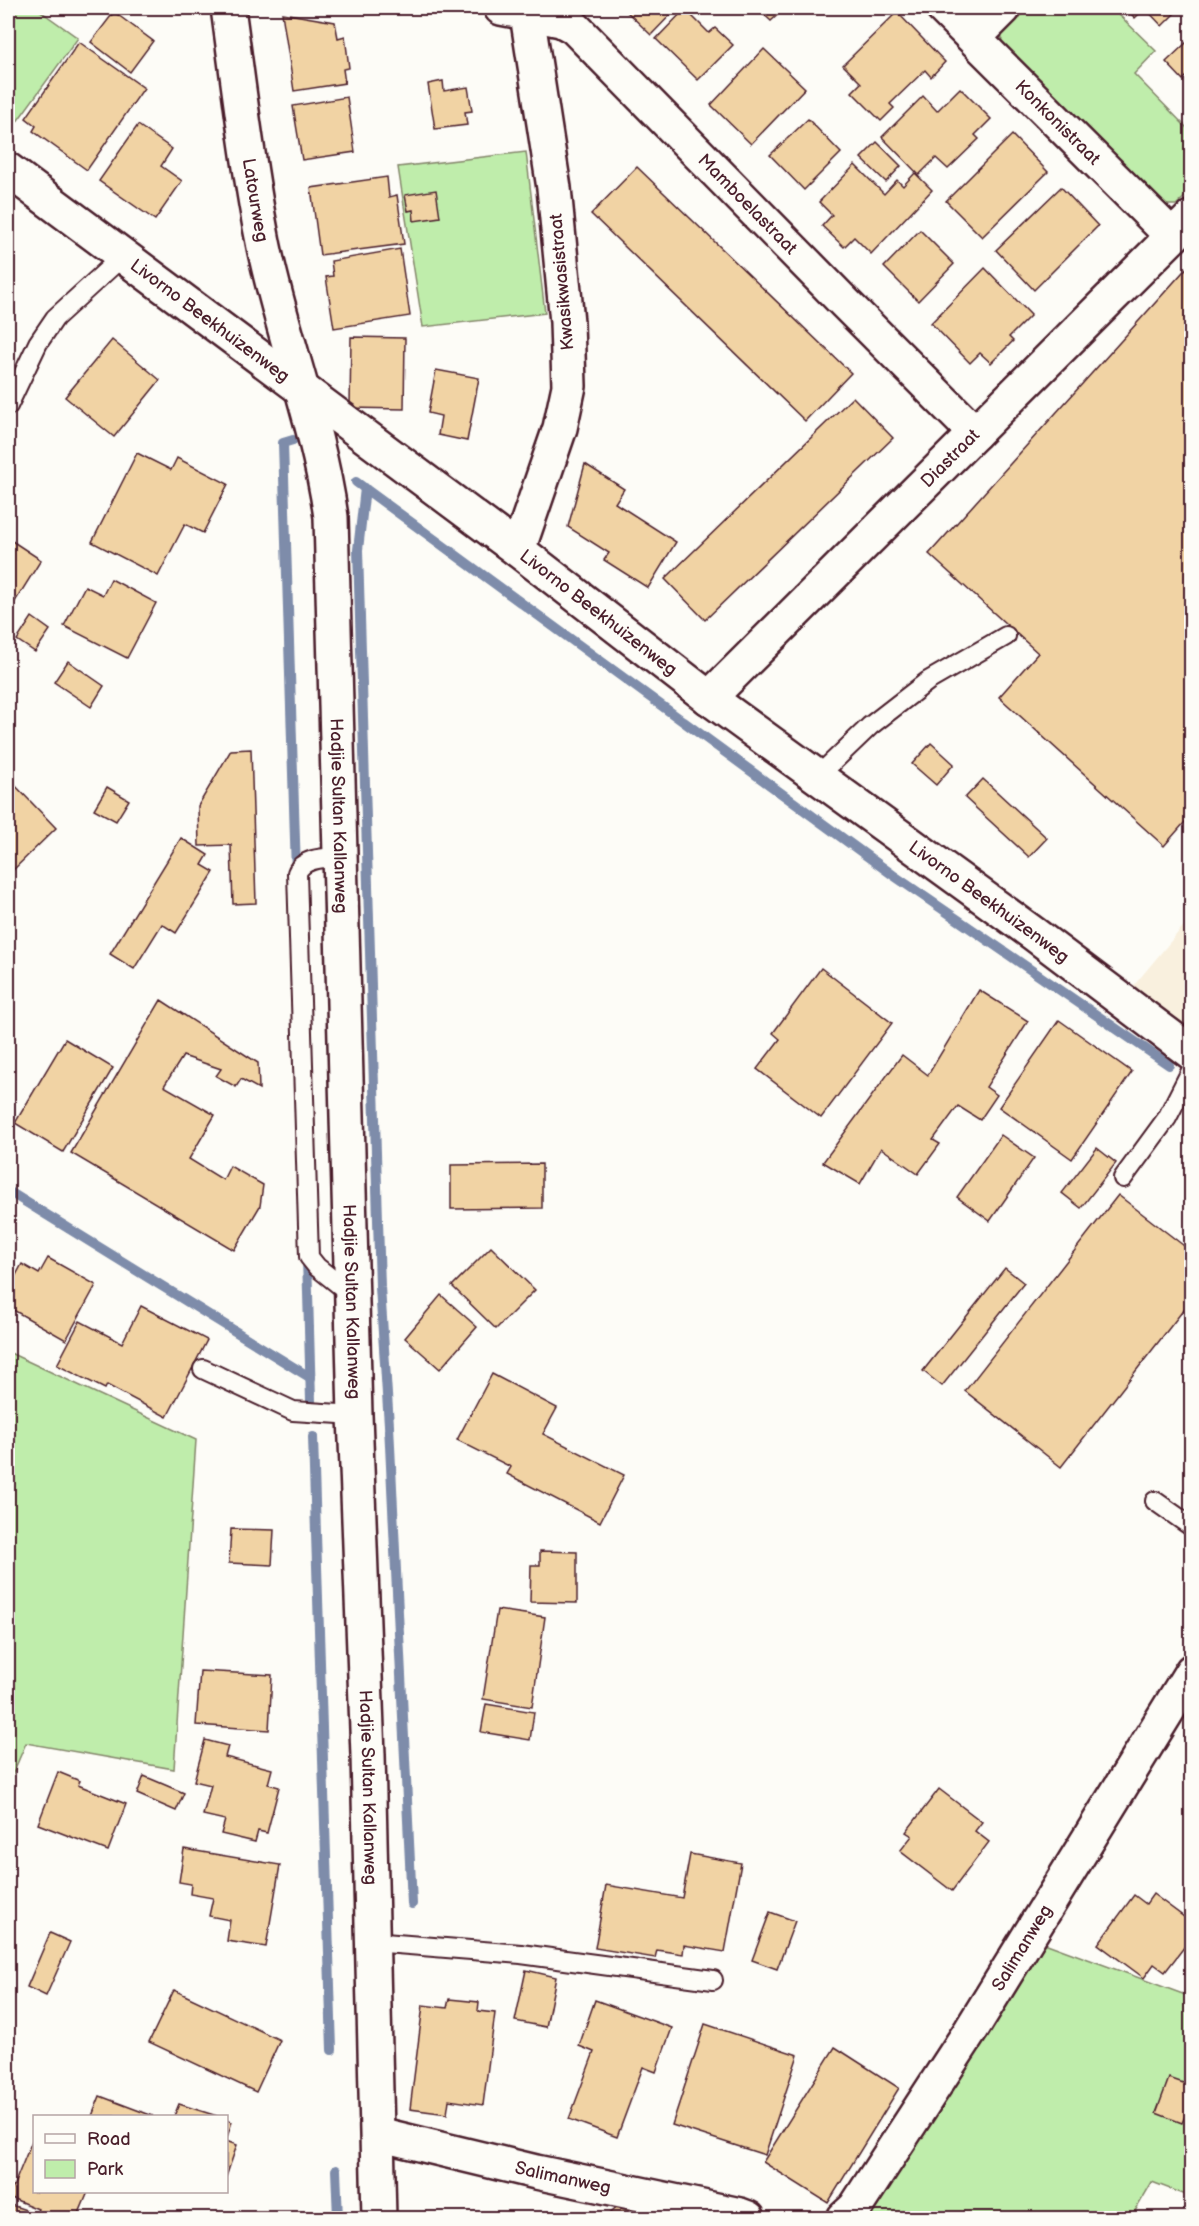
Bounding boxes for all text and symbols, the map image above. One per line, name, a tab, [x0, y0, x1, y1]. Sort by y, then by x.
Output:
street label: Konkonistraat	[1011, 76, 1105, 169]
street label: Mamboelastraat	[694, 149, 802, 259]
street label: Latourweg	[238, 157, 273, 244]
street label: Kwasikwasistraat	[546, 212, 578, 351]
street label: Livorno Beekhuizenweg	[126, 254, 294, 387]
street label: Diastraat	[916, 424, 984, 492]
street label: Livorno Beekhuizenweg	[516, 545, 681, 680]
street label: Hadjie Sultan Kallanweg	[326, 718, 352, 914]
street label: Livorno Beekhuizenweg	[905, 836, 1073, 967]
street label: Hadjie Sultan Kallanweg	[339, 1204, 365, 1400]
street label: Hadjie Sultan Kallanweg	[355, 1689, 382, 1885]
street label: Salimanweg	[987, 1901, 1056, 1995]
legend	[33, 2115, 228, 2193]
text: Road	[87, 2129, 131, 2150]
street label: Salimanweg	[513, 2157, 613, 2198]
text: Park	[87, 2159, 123, 2180]

